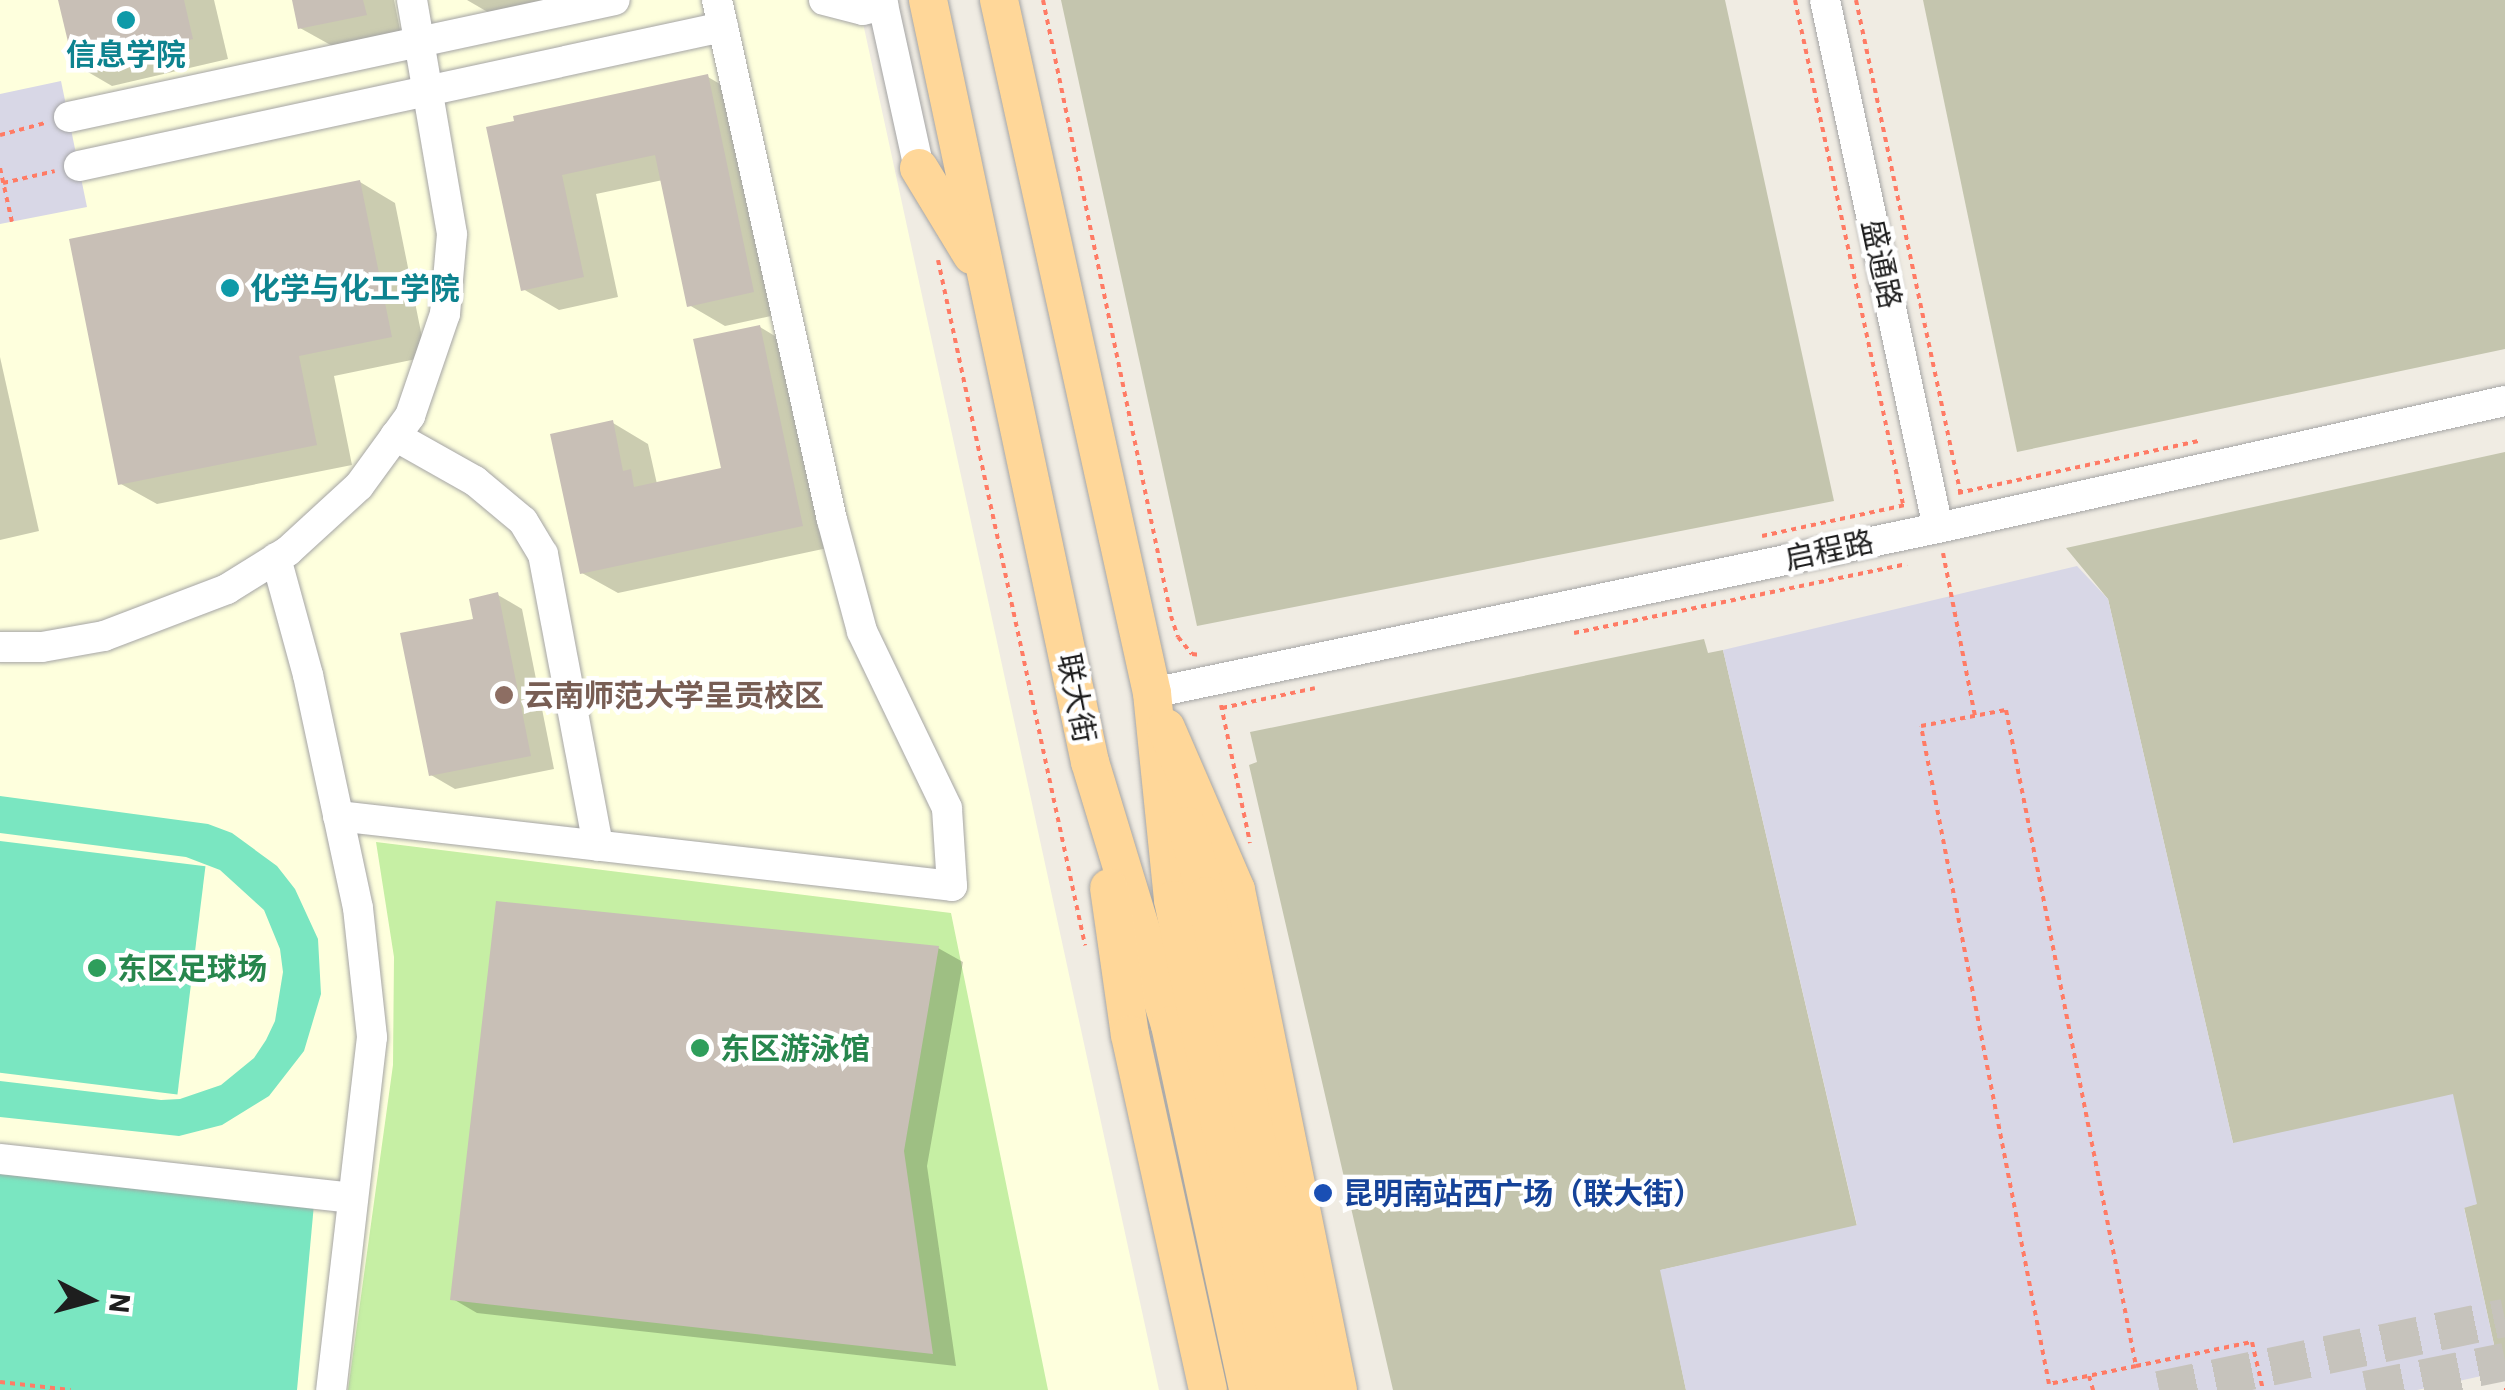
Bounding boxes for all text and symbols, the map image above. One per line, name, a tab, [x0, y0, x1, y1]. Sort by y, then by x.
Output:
marker: 信息学院	[115, 9, 137, 31]
place label: 信息学院	[66, 36, 186, 72]
street label: 盛通路	[1855, 216, 1909, 312]
place label: 化学与化工学院	[250, 270, 460, 306]
marker: 化学与化工学院	[219, 277, 241, 299]
street label: 启程路	[1781, 523, 1877, 577]
street label: 联大街	[1051, 650, 1103, 746]
place label: 云南师范大学呈贡校区	[524, 677, 824, 713]
marker: 云南师范大学呈贡校区	[493, 684, 515, 706]
place label: 东区足球场	[117, 950, 267, 986]
marker: 东区足球场	[86, 957, 108, 979]
place label: 东区游泳馆	[720, 1030, 870, 1066]
marker: 东区游泳馆	[689, 1037, 711, 1059]
place label: 昆明南站西广场（联大街）	[1343, 1175, 1703, 1211]
marker: 昆明南站西广场（联大街）	[1312, 1182, 1334, 1204]
north arrow	[40, 1250, 140, 1350]
text: N	[101, 1291, 140, 1315]

